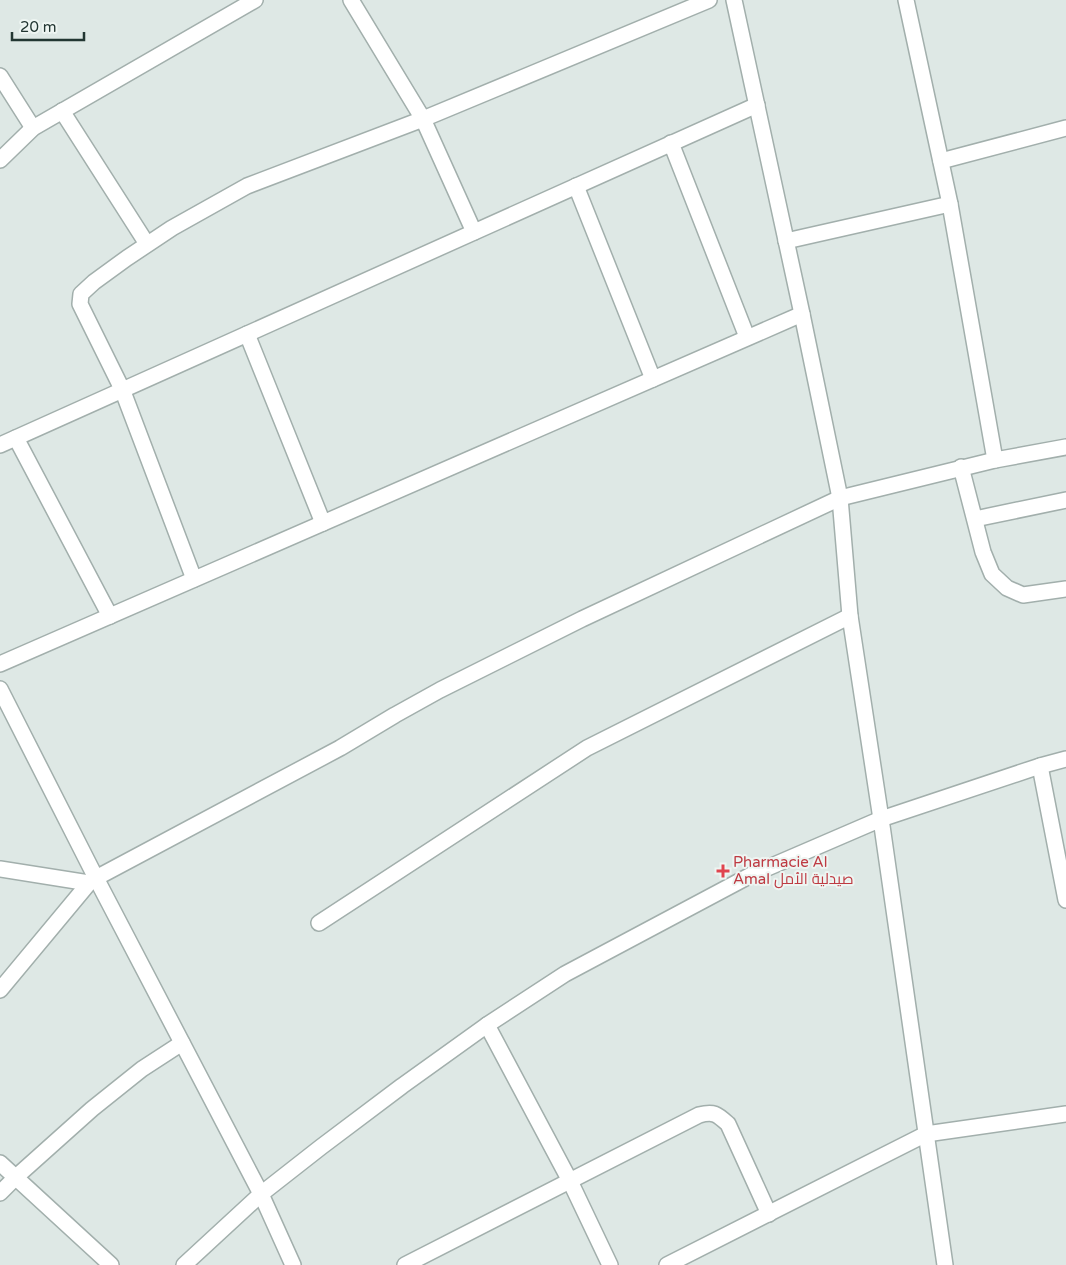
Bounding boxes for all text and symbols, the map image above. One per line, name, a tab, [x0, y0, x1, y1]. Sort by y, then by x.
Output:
scale bar	[12, 10, 85, 42]
text: 20 m	[20, 18, 57, 36]
place label: Pharmacie Al Amal صيدلية الأمل	[733, 853, 854, 889]
marker: Pharmacie Al Amal صيدلية الأمل	[717, 865, 729, 877]

